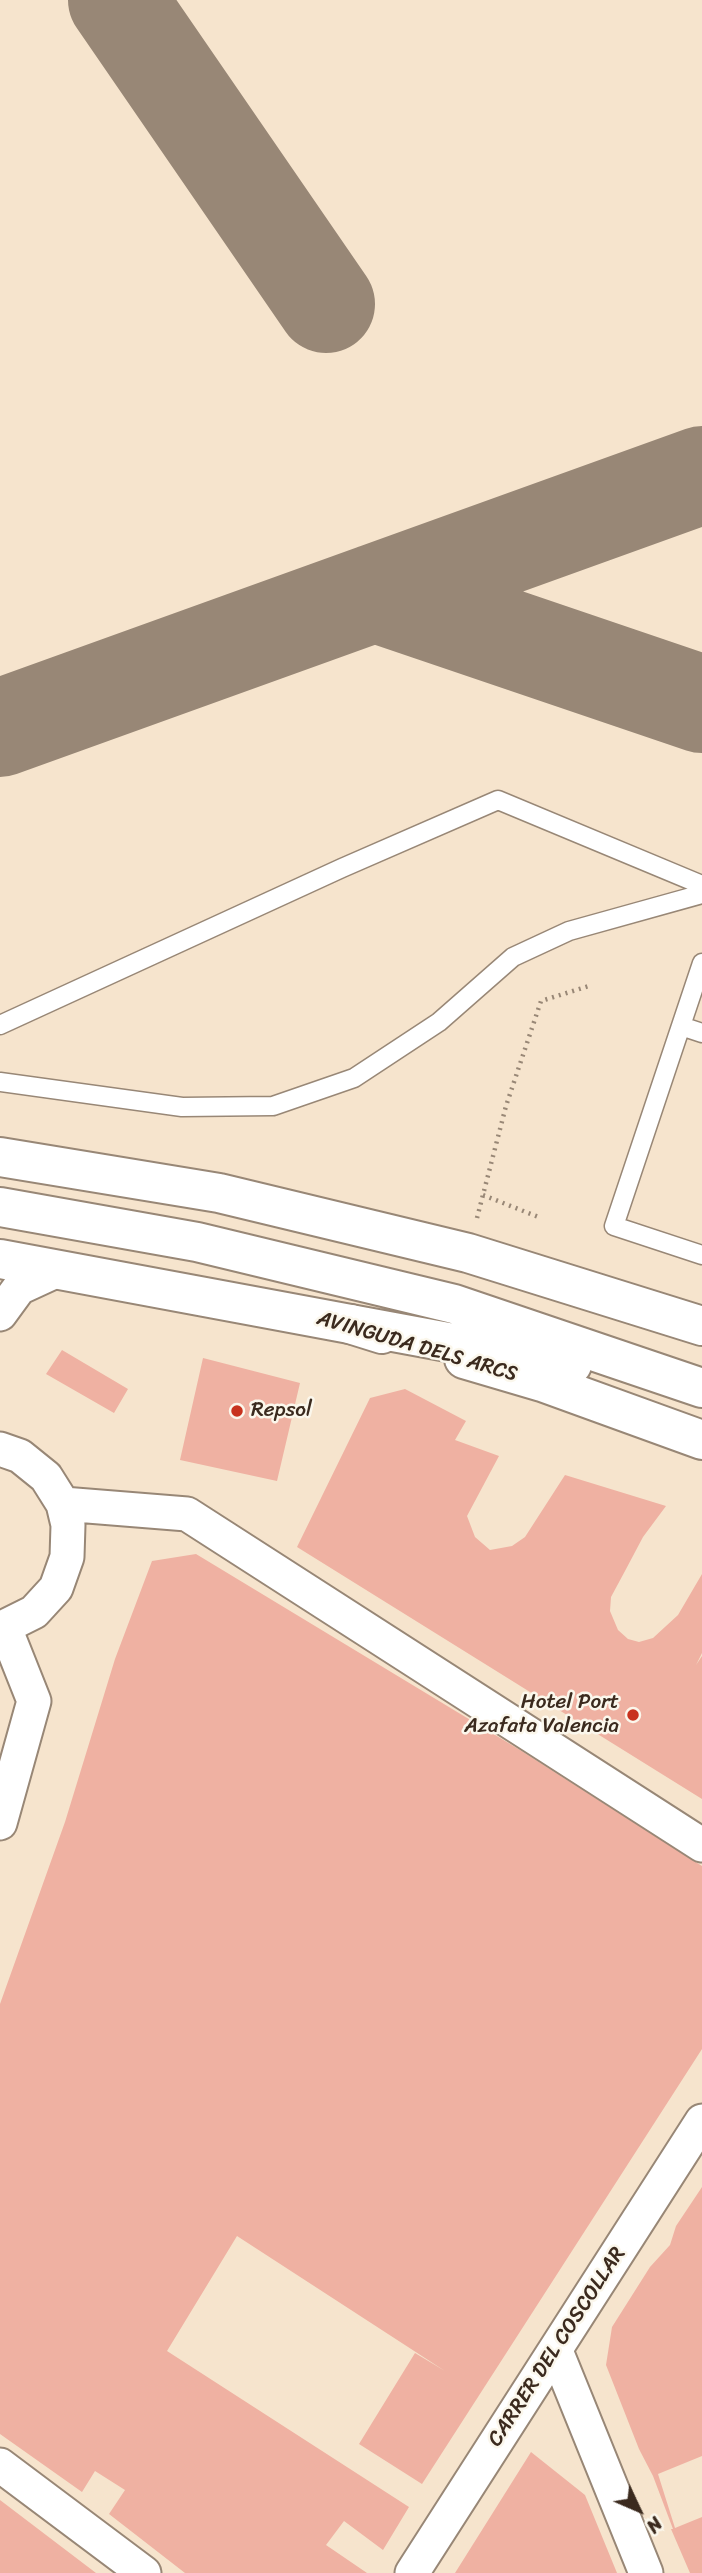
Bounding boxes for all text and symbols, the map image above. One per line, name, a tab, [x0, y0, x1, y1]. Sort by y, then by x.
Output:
street label: AVINGUDA DELS ARCS	[314, 1306, 520, 1388]
place label: Repsol	[251, 1398, 312, 1424]
marker: Repsol	[229, 1403, 245, 1419]
place label: Hotel Port Azafata Valencia	[464, 1690, 619, 1740]
marker: Hotel Port Azafata Valencia	[625, 1707, 641, 1723]
street label: CARRER DEL COSCOLLAR	[483, 2242, 631, 2452]
north arrow	[604, 2475, 674, 2545]
text: N	[638, 2509, 671, 2541]

